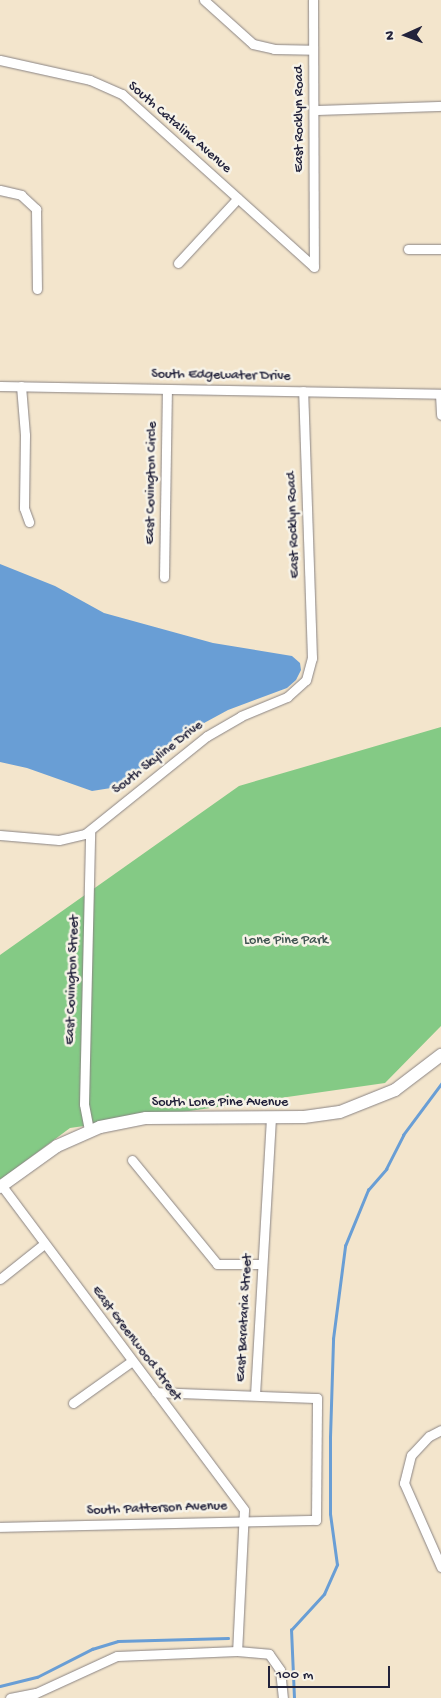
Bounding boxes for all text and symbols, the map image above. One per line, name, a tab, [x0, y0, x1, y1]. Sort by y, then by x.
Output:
north arrow	[381, 10, 431, 60]
text: N	[382, 31, 399, 40]
street label: East Rocklyn Road	[292, 66, 308, 172]
street label: South Catalina Avenue	[124, 78, 234, 178]
street label: South Edgewater Drive	[151, 366, 291, 386]
street label: East Covington Circle	[143, 421, 161, 545]
street label: East Rocklyn Road	[284, 471, 304, 579]
street label: South Skyline Drive	[109, 717, 207, 799]
street label: East Covington Street	[62, 915, 84, 1045]
park label: Lone Pine Park	[244, 933, 328, 949]
street label: South Lone Pine Avenue	[152, 1095, 288, 1111]
street label: East Barataria Street	[233, 1254, 257, 1382]
street label: East Greenwood Street	[87, 1283, 185, 1405]
street label: South Patterson Avenue	[87, 1498, 227, 1520]
scale bar	[271, 1656, 394, 1688]
text: 100 m	[276, 1666, 313, 1684]

